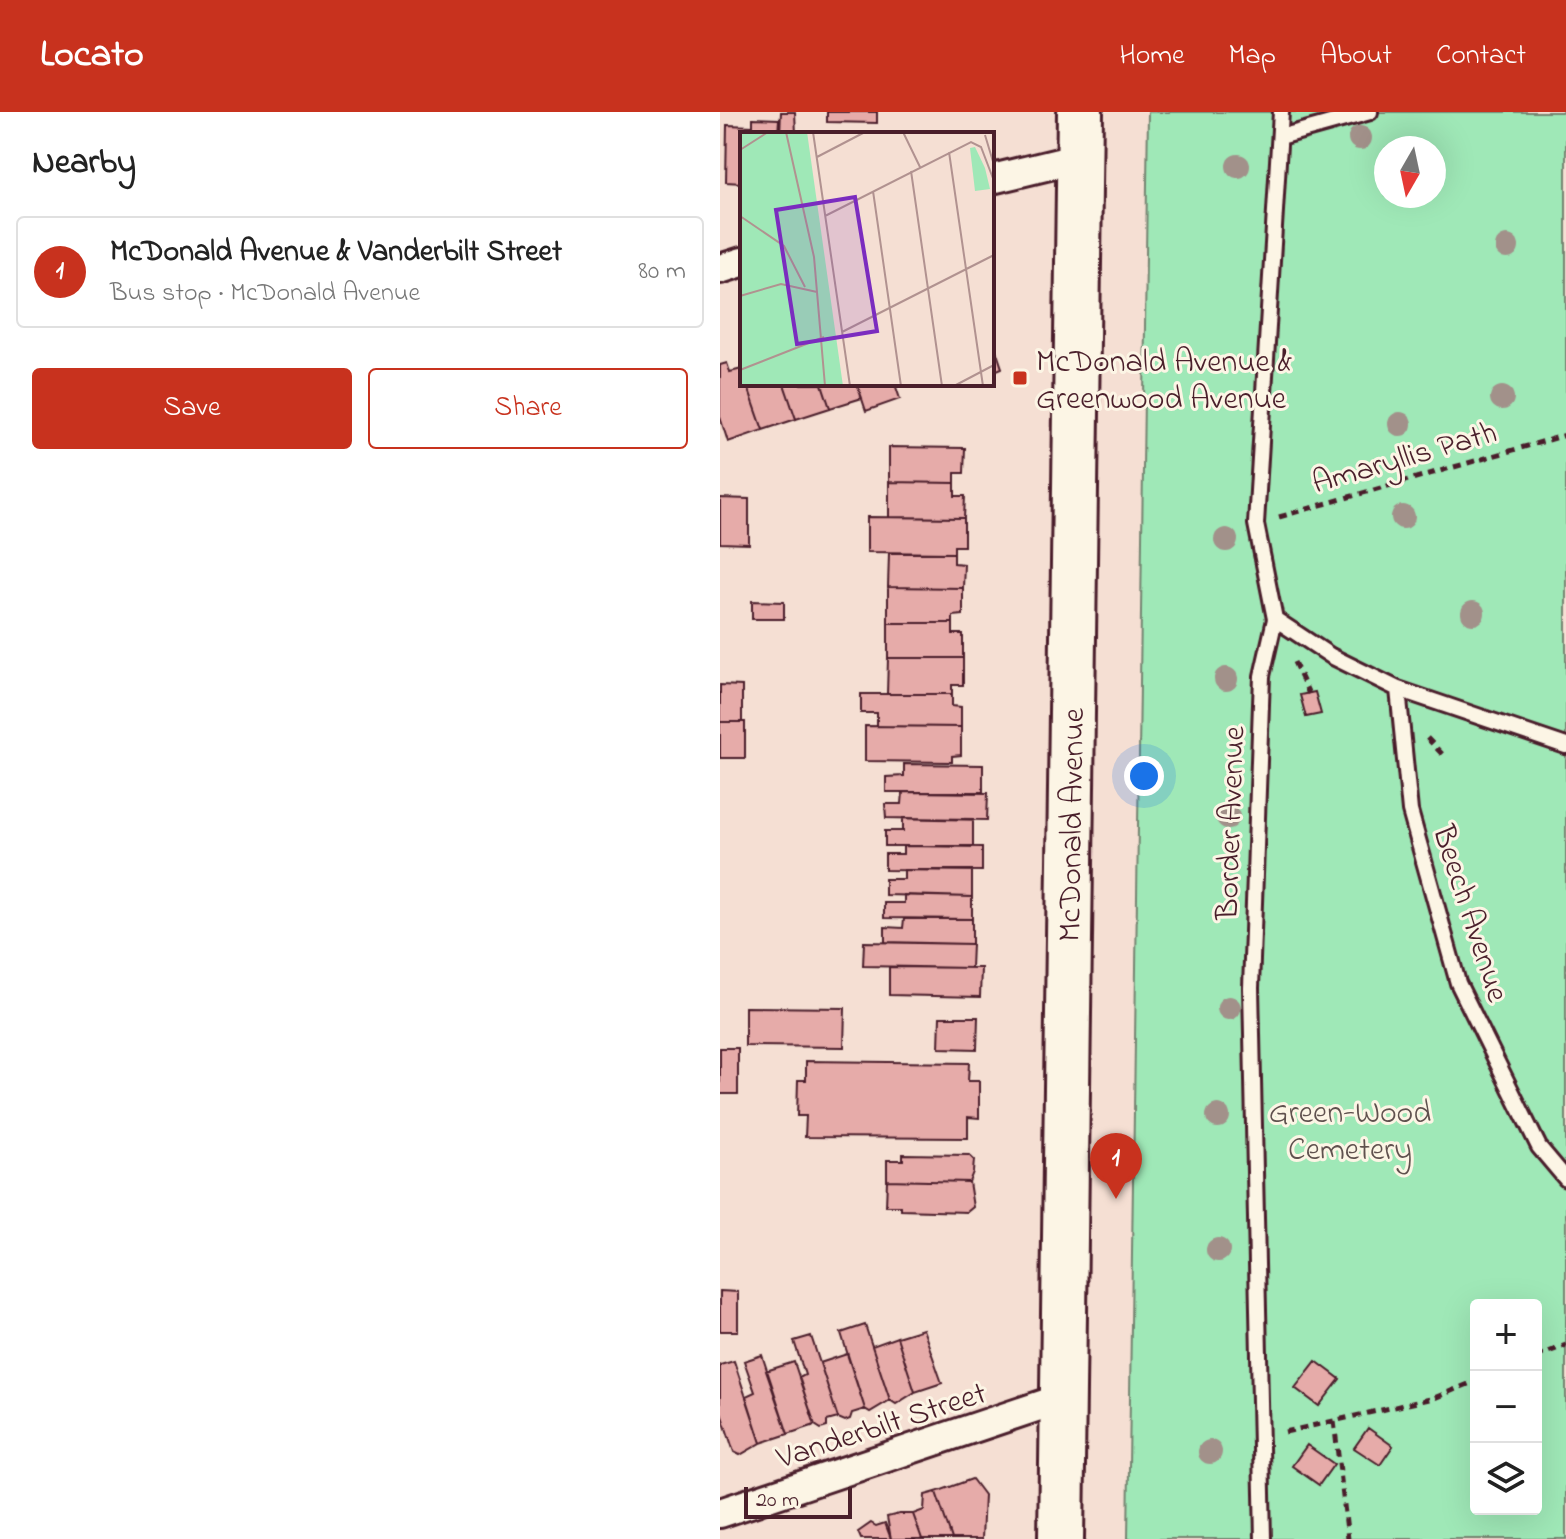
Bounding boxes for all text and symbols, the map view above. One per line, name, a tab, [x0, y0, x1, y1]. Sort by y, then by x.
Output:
text: Locato	[40, 28, 144, 84]
text: Home	[1119, 36, 1185, 77]
text: Map	[1229, 36, 1276, 77]
text: About	[1320, 36, 1392, 77]
text: Contact	[1436, 36, 1526, 77]
inset map	[740, 132, 994, 386]
north arrow	[1374, 136, 1446, 208]
text: Nearby	[32, 139, 136, 189]
text: McDonald Avenue & Vanderbilt Street	[110, 231, 562, 275]
text: 1	[56, 253, 64, 291]
text: 80 m	[638, 253, 686, 291]
text: Bus stop · McDonald Avenue	[110, 275, 420, 313]
place label: McDonald Avenue & Greenwood Avenue	[1036, 340, 1293, 424]
button: Save	[32, 368, 352, 449]
button: Share	[368, 368, 688, 449]
marker: McDonald Avenue & Greenwood Avenue	[1011, 369, 1029, 387]
street label: Amaryllis Path	[1307, 411, 1503, 508]
street label: McDonald Avenue	[1048, 707, 1099, 942]
street label: Border Avenue	[1206, 725, 1259, 922]
your location	[1124, 756, 1164, 796]
street label: Beech Avenue	[1418, 819, 1520, 1009]
park label: Green-Wood Cemetery	[1269, 1091, 1431, 1175]
pin: 1	[1090, 1133, 1142, 1199]
map controls	[1470, 1299, 1542, 1515]
button: +	[1470, 1299, 1542, 1371]
street label: Vanderbilt Street	[770, 1371, 993, 1484]
button: −	[1470, 1371, 1542, 1443]
button: layers	[1470, 1443, 1542, 1515]
scale bar	[744, 1483, 852, 1519]
text: 20 m	[756, 1485, 799, 1517]

